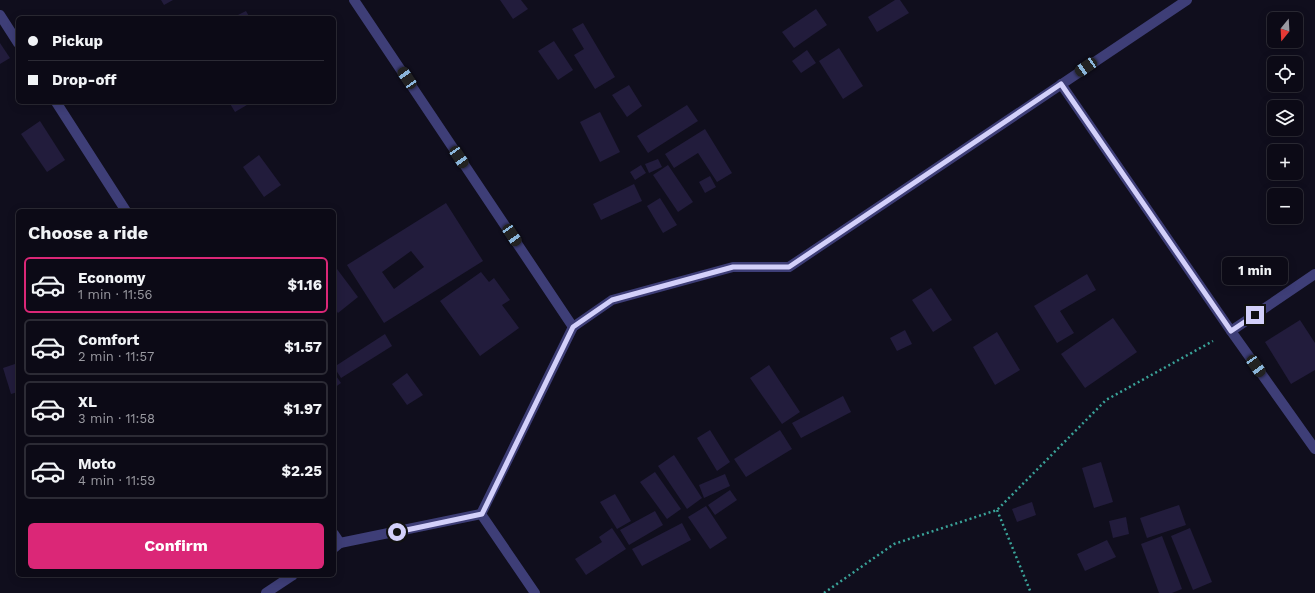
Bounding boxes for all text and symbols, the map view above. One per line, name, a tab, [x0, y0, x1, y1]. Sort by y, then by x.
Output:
north arrow	[1267, 12, 1303, 48]
map controls	[1267, 12, 1303, 224]
text: Pickup	[52, 32, 103, 50]
car	[1073, 55, 1099, 79]
button: locate	[1267, 56, 1303, 92]
car	[395, 65, 419, 91]
text: Drop-off	[52, 71, 117, 89]
button: layers	[1267, 100, 1303, 136]
car	[447, 144, 471, 170]
button: +	[1267, 144, 1303, 180]
button: −	[1267, 188, 1303, 224]
text: Choose a ride	[28, 222, 148, 243]
car	[500, 222, 524, 248]
callout: 1 min	[1222, 257, 1288, 285]
text: 1 min	[1238, 263, 1272, 278]
icon: car	[30, 267, 66, 303]
text: Economy	[78, 269, 145, 287]
text: $1.16	[287, 276, 322, 294]
text: 1 min · 11:56	[78, 287, 152, 302]
route end	[1246, 306, 1264, 324]
icon: car	[30, 329, 66, 365]
text: Comfort	[78, 331, 139, 349]
text: $1.57	[284, 338, 322, 356]
text: 2 min · 11:57	[78, 349, 154, 364]
car	[1244, 353, 1268, 379]
icon: car	[30, 391, 66, 427]
text: XL	[78, 393, 97, 411]
text: $1.97	[284, 400, 322, 418]
text: 3 min · 11:58	[78, 411, 155, 426]
icon: car	[30, 453, 66, 489]
text: Moto	[78, 455, 116, 473]
text: $2.25	[281, 462, 322, 480]
text: 4 min · 11:59	[78, 473, 155, 488]
button: Confirm	[28, 523, 324, 569]
route start	[388, 523, 406, 541]

